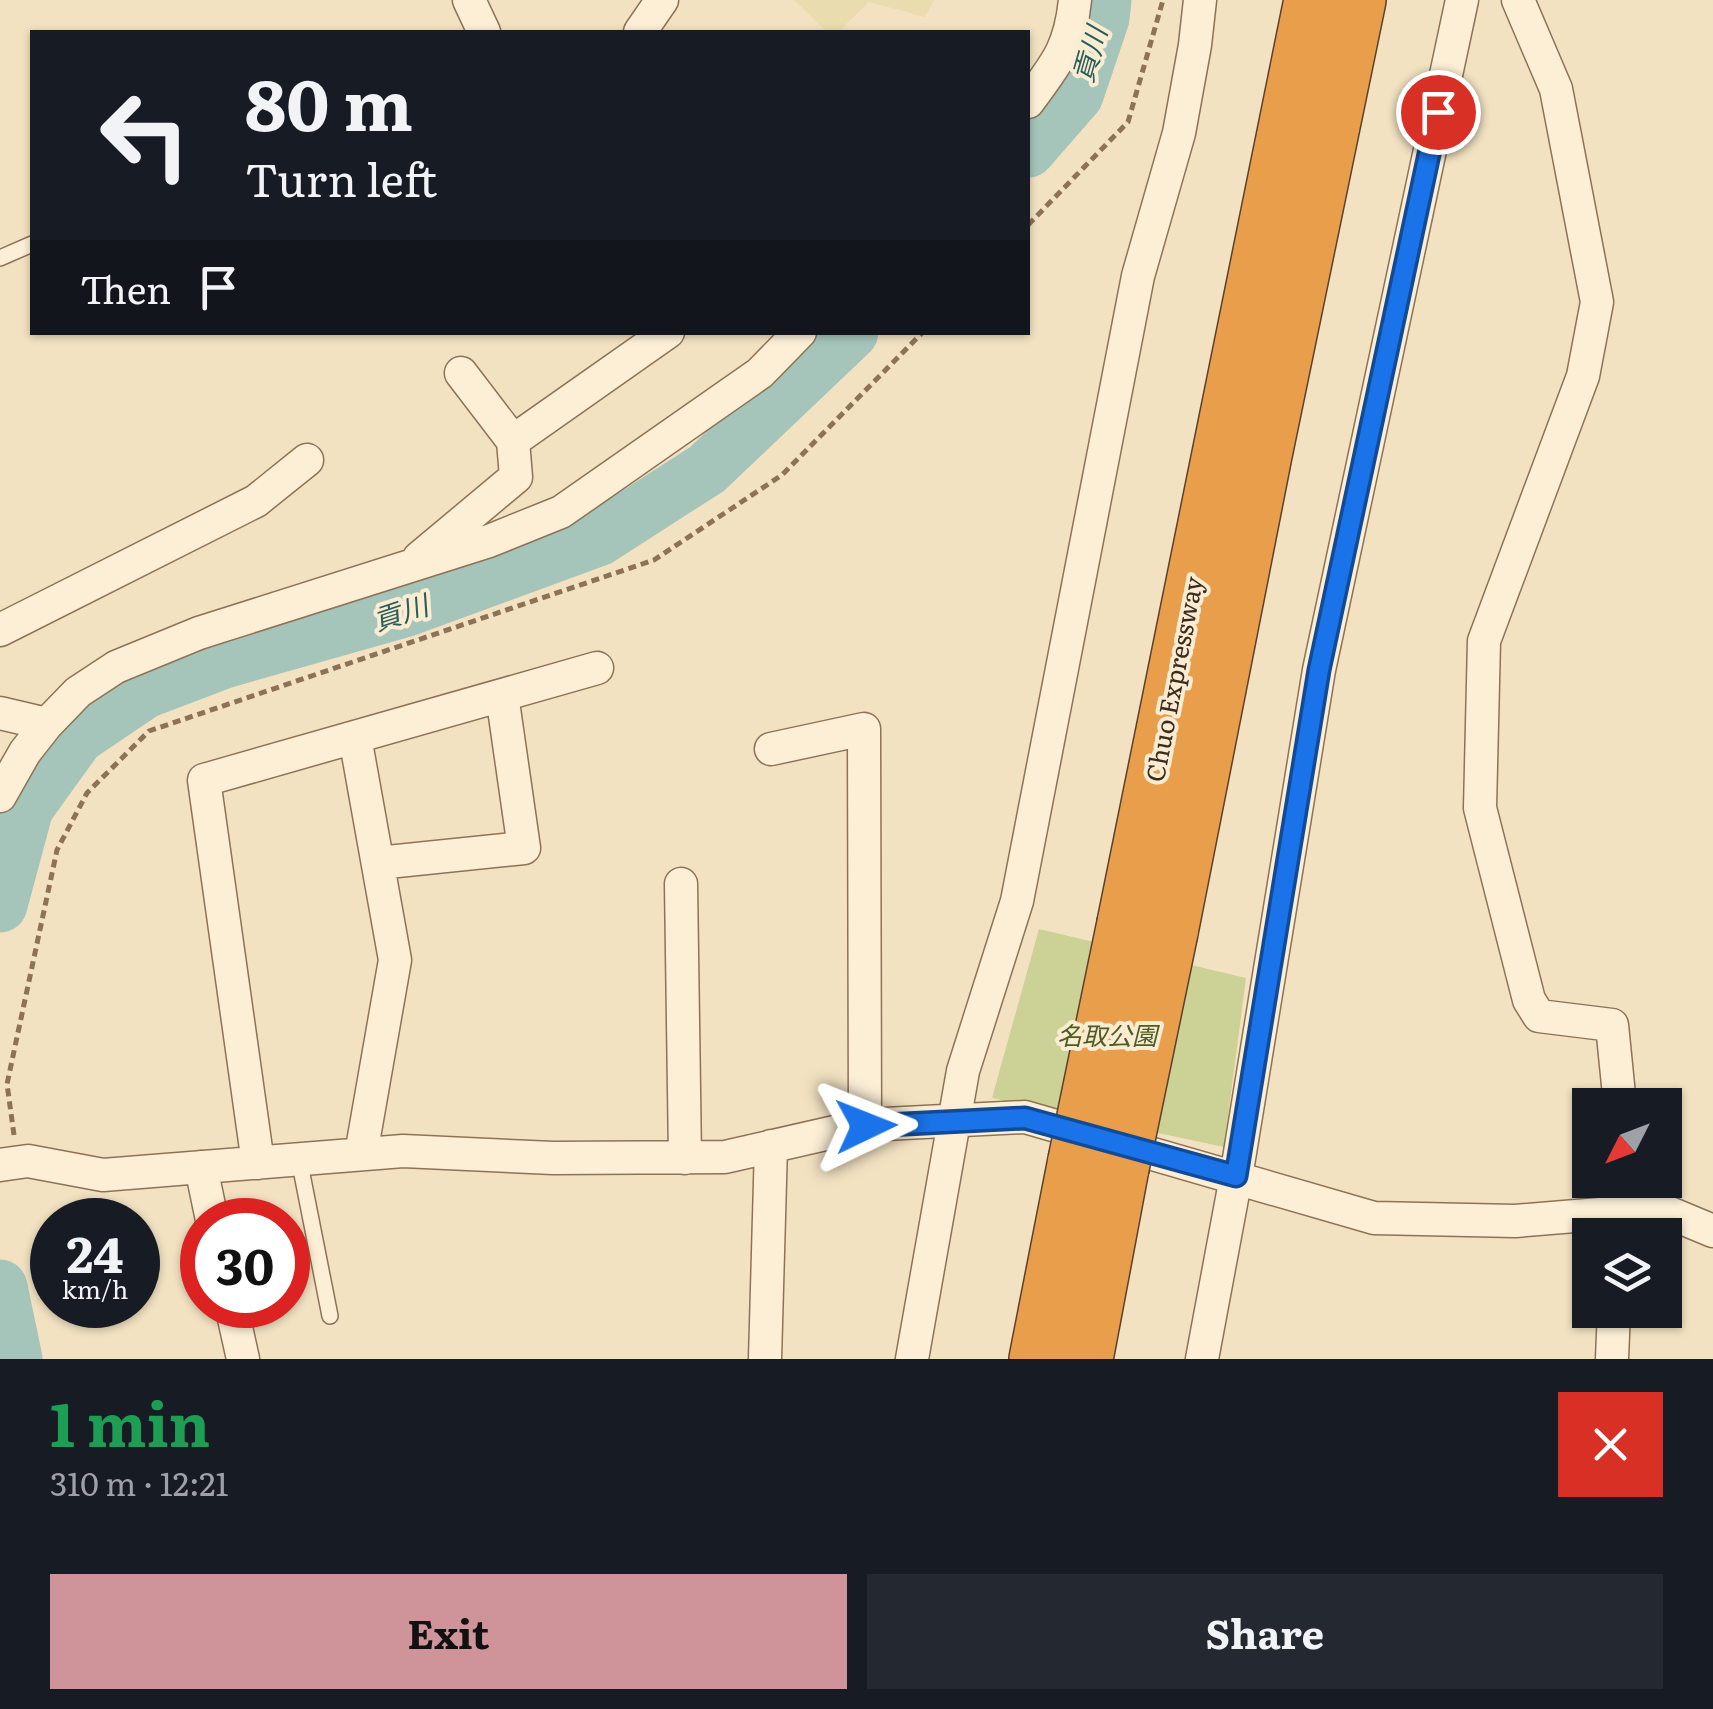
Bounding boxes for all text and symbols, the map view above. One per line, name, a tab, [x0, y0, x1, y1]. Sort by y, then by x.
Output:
water label: 貢川	[1060, 18, 1117, 87]
text: 80 m	[245, 49, 413, 153]
icon: left	[80, 70, 210, 200]
pin	[1396, 70, 1481, 155]
icon: arrive	[1411, 85, 1466, 140]
text: Turn left	[245, 144, 437, 211]
text: Then	[80, 259, 171, 316]
icon: arrive	[191, 260, 246, 315]
street label: Chuo Expressway	[1135, 573, 1211, 785]
water label: 貢川	[367, 581, 436, 640]
park label: 名取公園	[1057, 1016, 1160, 1053]
position arrow	[814, 1074, 918, 1178]
north arrow	[1572, 1088, 1682, 1198]
map controls	[1572, 1088, 1682, 1328]
speed limit sign: 30	[180, 1198, 310, 1328]
text: 24	[66, 1214, 123, 1288]
button: layers	[1572, 1218, 1682, 1328]
text: km/h	[62, 1270, 128, 1307]
text: 1 min	[50, 1376, 210, 1465]
button: close	[1558, 1392, 1663, 1497]
text: 310 m · 12:21	[50, 1458, 229, 1506]
button: Exit	[50, 1574, 847, 1689]
button: Share	[867, 1574, 1663, 1689]

